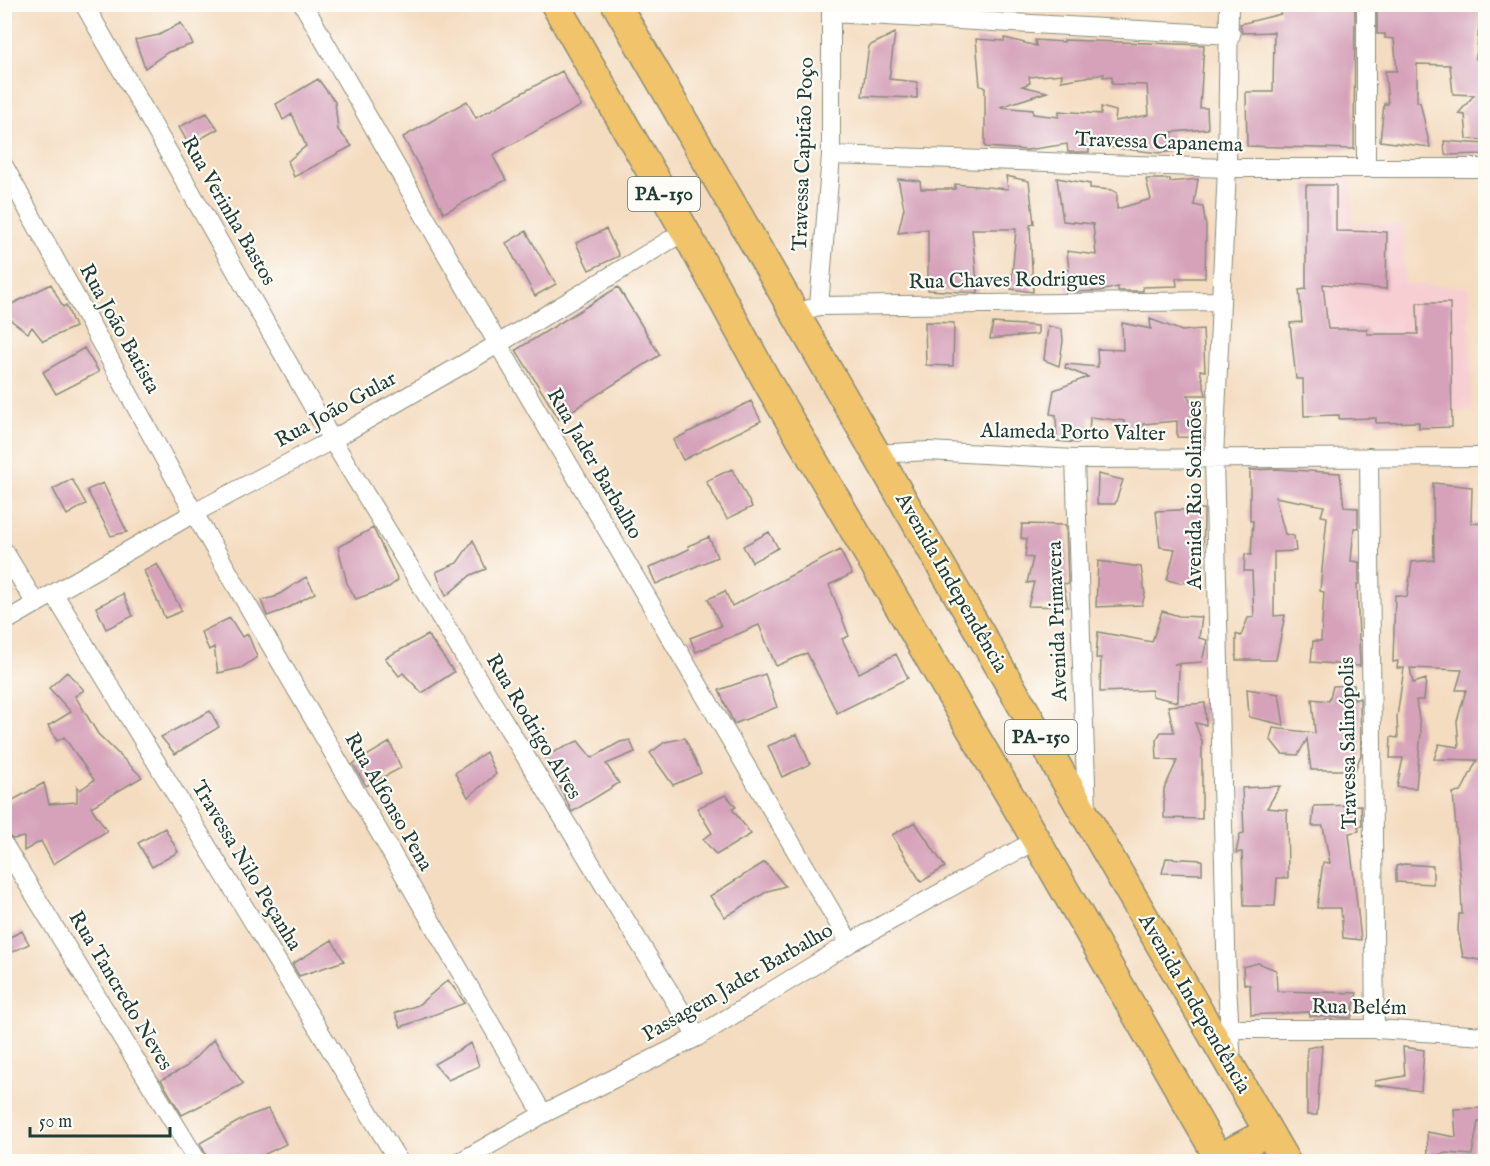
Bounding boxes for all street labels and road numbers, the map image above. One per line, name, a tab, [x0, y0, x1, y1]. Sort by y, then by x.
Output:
street label: Travessa Capitão Poço	[787, 57, 821, 251]
street label: Travessa Capanema	[1074, 127, 1244, 159]
street label: Rua Verinha Bastos	[174, 131, 282, 291]
road number: PA-150	[628, 177, 700, 211]
street label: Rua João Batista	[72, 259, 166, 399]
street label: Rua Chaves Rodrigues	[908, 266, 1106, 296]
street label: Rua João Gular	[270, 365, 402, 454]
street label: Rua Jader Barbalho	[540, 384, 648, 544]
street label: Avenida Rio Solimões	[1182, 400, 1209, 591]
street label: Alameda Porto Valter	[979, 418, 1166, 448]
street label: Avenida Independência	[888, 487, 1014, 679]
street label: Avenida Primavera	[1042, 539, 1074, 703]
street label: Rua Rodrigo Alves	[479, 649, 587, 805]
street label: Travessa Salinópolis	[1334, 656, 1364, 830]
road number: PA-150	[1005, 720, 1077, 754]
street label: Rua Alfonso Pena	[337, 728, 439, 877]
street label: Travessa Nilo Peçanha	[185, 776, 308, 957]
street label: Rua Tancredo Neves	[62, 906, 178, 1076]
street label: Avenida Independência	[1131, 908, 1257, 1100]
street label: Passagem Jader Barbalho	[638, 917, 838, 1049]
street label: Rua Belém	[1311, 994, 1407, 1022]

